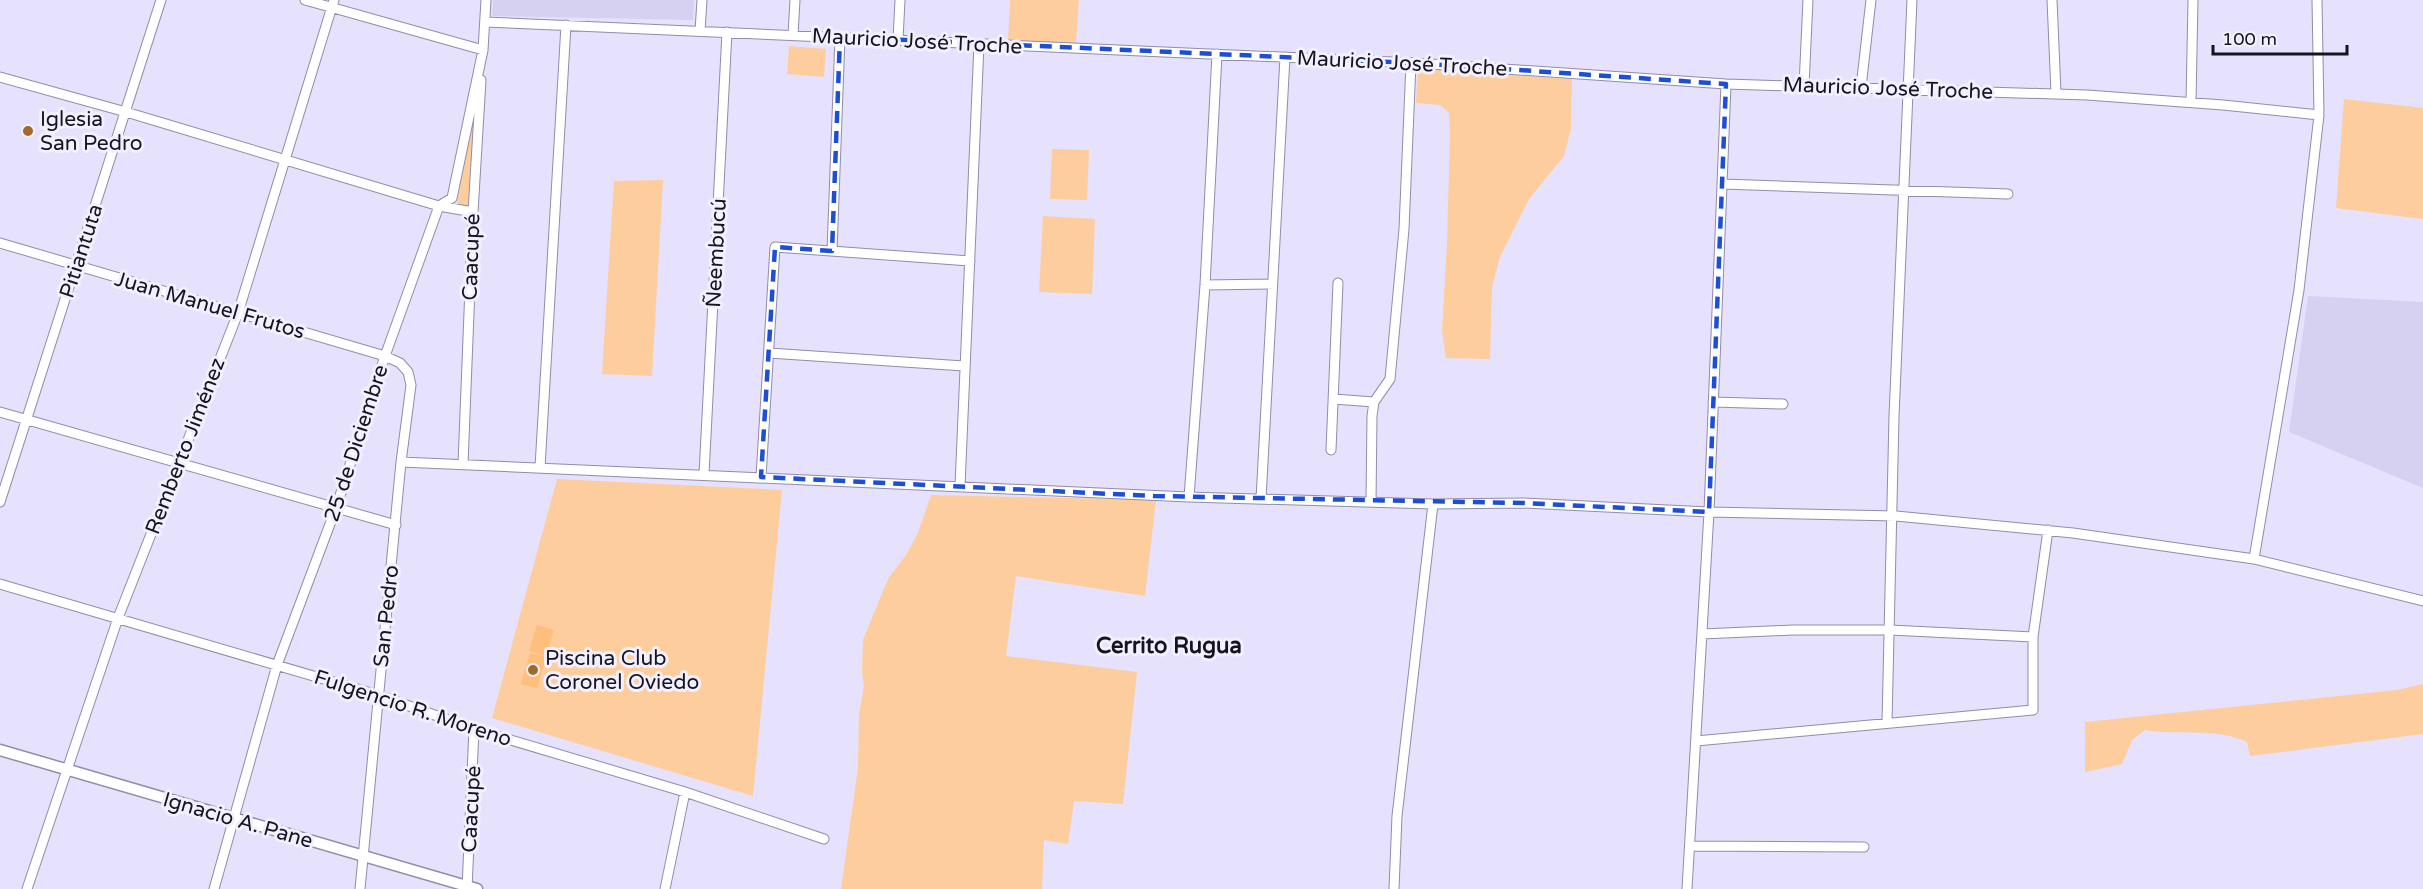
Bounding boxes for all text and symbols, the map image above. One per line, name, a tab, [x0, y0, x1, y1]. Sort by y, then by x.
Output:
scale bar	[2213, 18, 2346, 56]
street label: Mauricio José Troche	[811, 24, 1023, 59]
text: 100 m	[2222, 28, 2277, 50]
street label: Mauricio José Troche	[1296, 46, 1508, 81]
street label: Mauricio José Troche	[1782, 72, 1994, 105]
place label: Iglesia San Pedro	[40, 107, 142, 156]
marker: Iglesia San Pedro	[21, 124, 35, 138]
street label: Ñeembucú	[701, 198, 732, 308]
street label: Pitiantuta	[55, 201, 108, 301]
street label: Caacupé	[457, 213, 486, 301]
street label: Juan Manuel Frutos	[112, 266, 308, 345]
street label: Remberto Jiménez	[140, 355, 231, 538]
street label: 25 de Diciembre	[319, 361, 394, 525]
street label: San Pedro	[369, 564, 404, 668]
district label: Cerrito Rugua	[1096, 633, 1242, 659]
place label: Piscina Club Coronel Oviedo	[545, 646, 699, 695]
marker: Piscina Club Coronel Oviedo	[526, 663, 540, 677]
street label: Fulgencio R. Moreno	[311, 665, 515, 752]
street label: Caacupé	[457, 765, 486, 853]
street label: Ignacio A. Pane	[160, 787, 316, 854]

